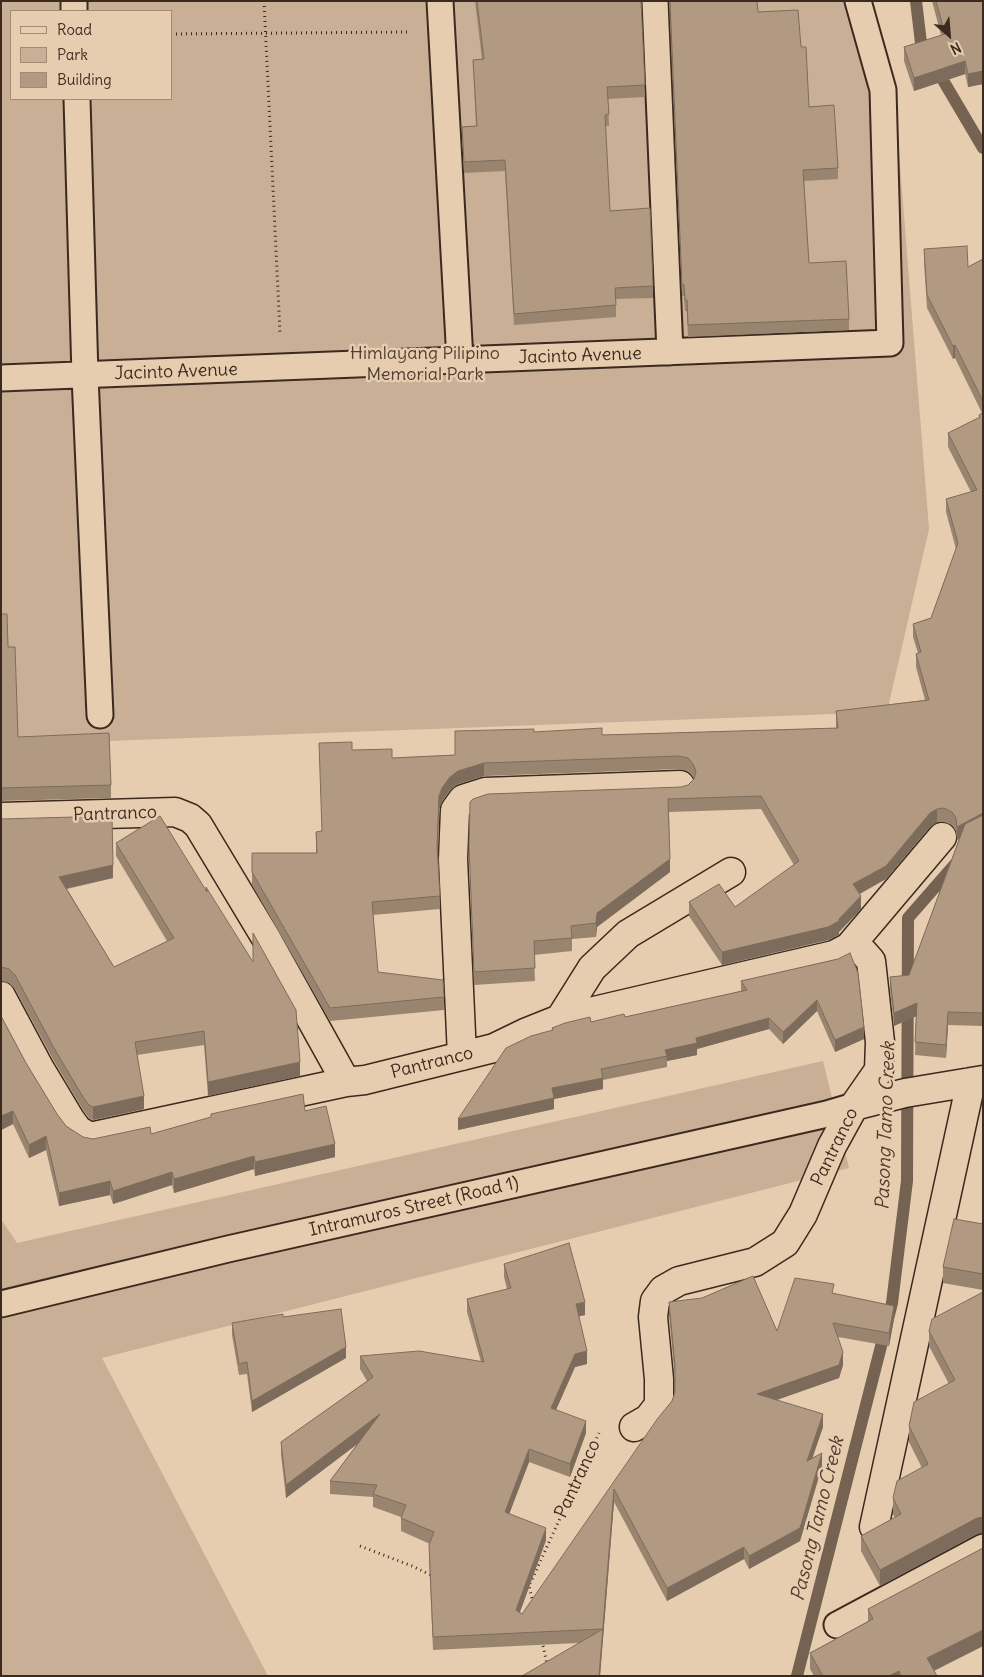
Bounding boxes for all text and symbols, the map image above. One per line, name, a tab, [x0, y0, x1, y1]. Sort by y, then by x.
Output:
legend	[10, 10, 172, 100]
north arrow	[924, 10, 974, 60]
text: Road	[57, 20, 92, 39]
text: N	[947, 38, 964, 59]
text: Park	[57, 45, 88, 64]
text: Building	[57, 70, 112, 89]
park label: Himlayang Pilipino Memorial Park	[350, 343, 500, 386]
street label: Jacinto Avenue	[518, 343, 642, 369]
street label: Jacinto Avenue	[114, 359, 238, 385]
street label: Pantranco	[73, 802, 157, 826]
water label: Pasong Tamo Creek	[872, 1041, 900, 1211]
street label: Pantranco	[389, 1042, 475, 1084]
street label: Pantranco	[807, 1105, 863, 1189]
street label: Intramuros Street (Road 1)	[307, 1172, 521, 1242]
water label: Pasong Tamo Creek	[787, 1435, 849, 1603]
street label: Pantranco	[550, 1436, 606, 1522]

